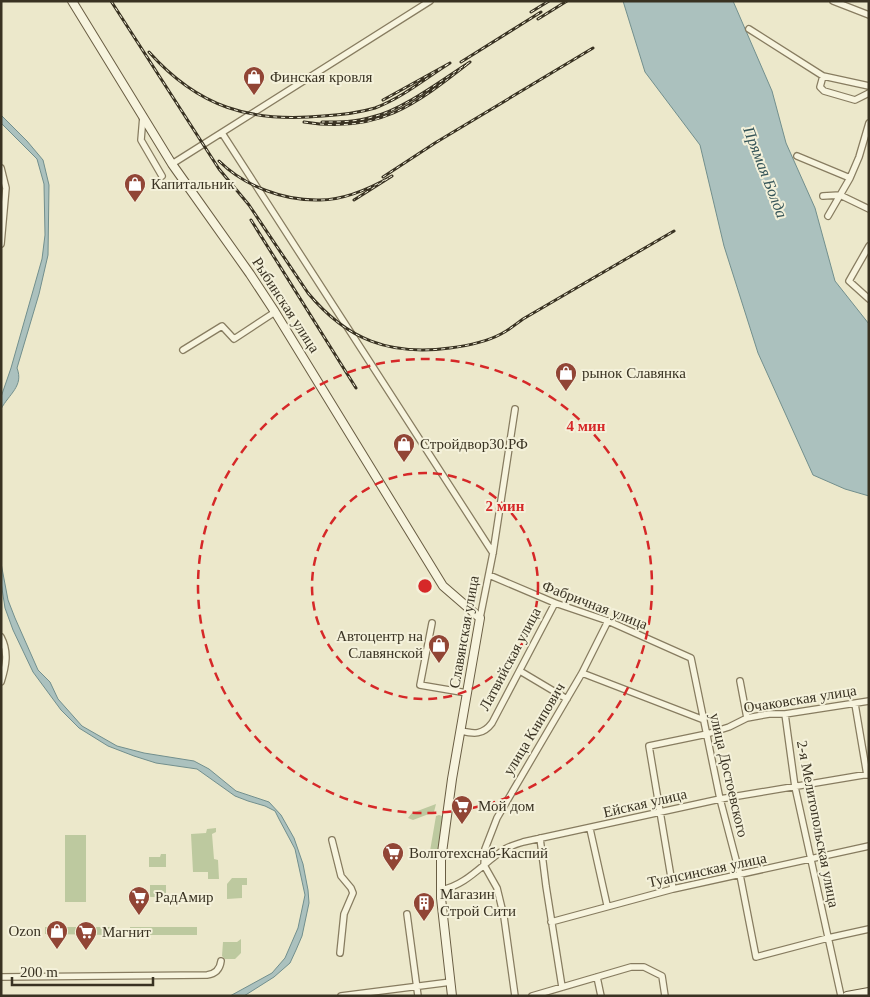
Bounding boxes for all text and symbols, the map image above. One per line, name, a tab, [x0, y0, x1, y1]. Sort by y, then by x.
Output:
shop icon: Финская кровля	[242, 65, 266, 96]
place label: Финская кровля	[270, 69, 373, 85]
water label: Прямая Болда	[739, 123, 791, 221]
shop icon: Капитальник	[123, 172, 147, 203]
place label: Капитальник	[151, 176, 235, 192]
street label: Рыбинская улица	[249, 254, 323, 356]
shop icon: рынок Славянка	[554, 361, 578, 392]
place label: рынок Славянка	[582, 365, 686, 381]
text: 4 мин	[567, 418, 606, 434]
shop icon: Стройдвор30.РФ	[392, 432, 416, 463]
place label: Стройдвор30.РФ	[420, 436, 528, 452]
text: 2 мин	[486, 498, 525, 514]
street label: Славянская улица	[446, 574, 482, 690]
centre of rings	[416, 577, 434, 595]
street label: Фабричная улица	[540, 578, 650, 633]
street label: Латвийская улица	[476, 605, 544, 713]
place label: Автоцентр на Славянской	[336, 628, 423, 661]
shop icon: Автоцентр на Славянской	[427, 633, 451, 664]
street label: улица Книпович	[500, 679, 568, 778]
street label: Очаковская улица	[742, 682, 858, 716]
street label: улица Достоевского	[707, 711, 751, 839]
street label: 2-я Мелитопольская улица	[794, 739, 842, 909]
street label: Ейская улица	[602, 786, 689, 820]
supermarket icon: Мой дом	[450, 794, 474, 825]
place label: Мой дом	[478, 798, 535, 814]
supermarket icon: Волготехснаб-Каспий	[381, 841, 405, 872]
place label: Волготехснаб-Каспий	[409, 845, 548, 861]
street label: Туапсинская улица	[646, 850, 768, 890]
supermarket icon: РадАмир	[127, 885, 151, 916]
place label: Магазин Строй Сити	[440, 886, 516, 919]
place label: РадАмир	[155, 889, 213, 905]
building icon: Магазин Строй Сити	[412, 891, 436, 922]
shop icon: Ozon	[45, 919, 69, 950]
supermarket icon: Магнит	[74, 920, 98, 951]
place label: Ozon	[9, 923, 41, 939]
place label: Магнит	[102, 924, 151, 940]
scale bar	[12, 954, 154, 986]
text: 200 m	[20, 964, 58, 980]

